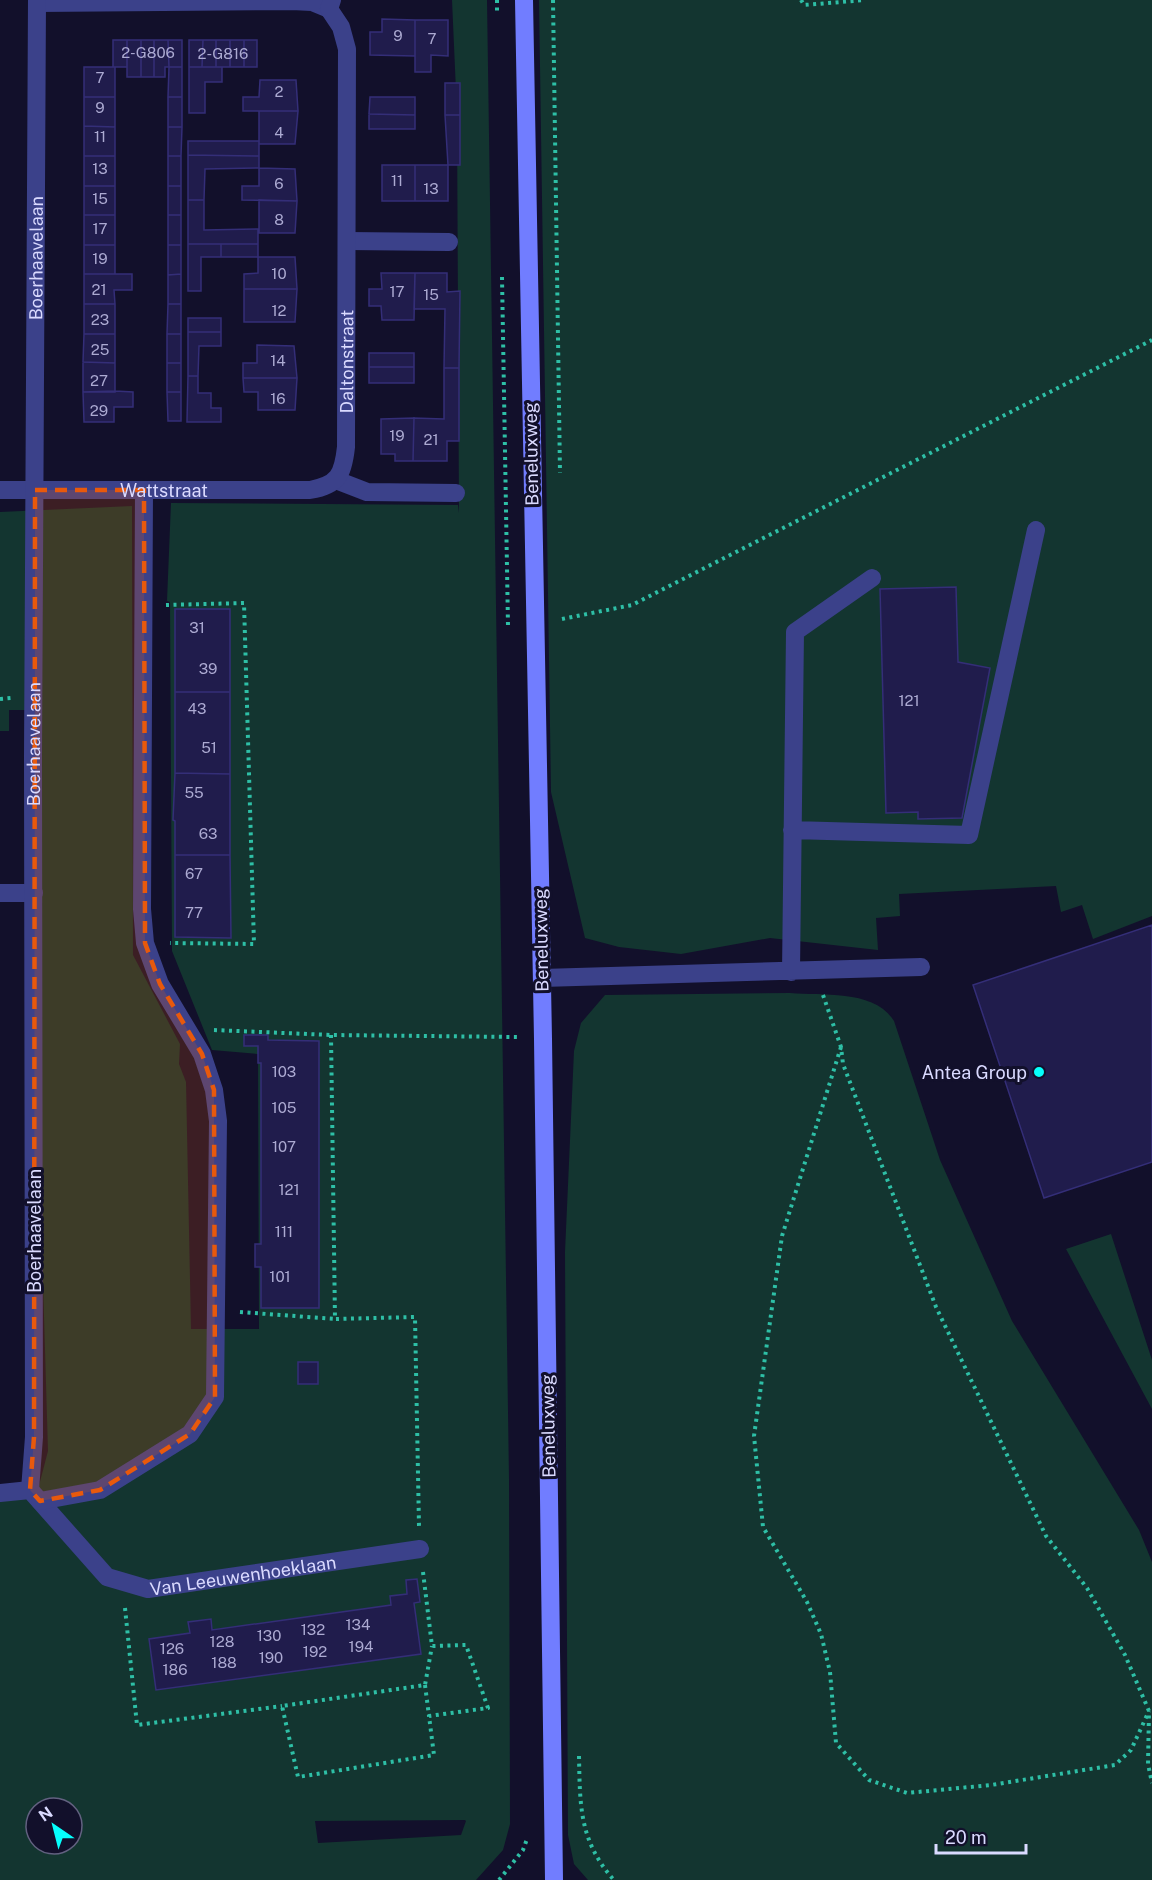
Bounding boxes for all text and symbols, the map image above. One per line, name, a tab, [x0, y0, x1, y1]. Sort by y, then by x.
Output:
house number: 9	[393, 27, 403, 44]
house number: 7	[427, 30, 437, 47]
house number: 2-G806	[121, 44, 175, 61]
house number: 2-G816	[198, 45, 248, 62]
house number: 7	[95, 69, 105, 86]
house number: 2	[275, 83, 284, 100]
house number: 9	[95, 99, 105, 116]
house number: 4	[274, 124, 284, 141]
house number: 11	[94, 128, 106, 145]
house number: 13	[92, 160, 108, 177]
house number: 11	[391, 172, 403, 189]
house number: 6	[274, 175, 284, 192]
house number: 13	[423, 180, 439, 197]
house number: 15	[92, 190, 108, 207]
street label: Boerhaavelaan	[25, 196, 46, 320]
house number: 8	[274, 211, 284, 228]
house number: 17	[92, 220, 108, 237]
house number: 19	[92, 250, 108, 267]
house number: 10	[271, 265, 287, 282]
house number: 21	[91, 281, 107, 298]
house number: 17	[389, 283, 405, 300]
house number: 15	[423, 286, 439, 303]
house number: 12	[271, 302, 287, 319]
street label: Daltonstraat	[336, 310, 357, 413]
house number: 23	[91, 311, 109, 328]
house number: 25	[91, 341, 109, 358]
house number: 14	[270, 352, 286, 369]
house number: 27	[90, 372, 108, 389]
house number: 16	[270, 390, 286, 407]
house number: 29	[90, 402, 108, 419]
street label: Beneluxweg	[520, 402, 542, 506]
house number: 19	[389, 427, 405, 444]
house number: 21	[423, 431, 439, 448]
street label: Wattstraat	[120, 480, 208, 501]
house number: 31	[189, 619, 205, 636]
house number: 39	[199, 660, 217, 677]
street label: Boerhaavelaan	[22, 682, 44, 806]
house number: 121	[898, 692, 920, 709]
house number: 43	[188, 700, 206, 717]
house number: 51	[201, 739, 217, 756]
house number: 55	[184, 784, 204, 801]
house number: 63	[199, 825, 217, 842]
house number: 67	[185, 865, 203, 882]
street label: Beneluxweg	[530, 888, 552, 992]
house number: 77	[185, 904, 203, 921]
place label: Antea Group	[922, 1062, 1027, 1083]
house number: 103	[272, 1063, 296, 1080]
marker: Antea Group	[1032, 1065, 1046, 1079]
house number: 105	[272, 1099, 296, 1116]
house number: 107	[272, 1138, 296, 1155]
street label: Boerhaavelaan	[24, 1169, 45, 1293]
house number: 121	[278, 1181, 300, 1198]
house number: 111	[275, 1223, 293, 1240]
house number: 101	[269, 1268, 291, 1285]
street label: Beneluxweg	[537, 1374, 559, 1478]
street label: Van Leeuwenhoeklaan	[148, 1551, 337, 1599]
house number: 134	[346, 1616, 370, 1633]
house number: 132	[301, 1621, 325, 1638]
house number: 130	[257, 1627, 281, 1644]
house number: 128	[210, 1633, 234, 1650]
house number: 194	[349, 1638, 373, 1655]
house number: 126	[160, 1640, 184, 1657]
house number: 192	[303, 1643, 327, 1660]
house number: 190	[259, 1649, 283, 1666]
house number: 188	[211, 1654, 237, 1671]
house number: 186	[162, 1661, 188, 1678]
north arrow	[24, 1796, 84, 1856]
text: N	[35, 1803, 56, 1825]
scale bar	[936, 1817, 1026, 1855]
text: 20 m	[945, 1827, 987, 1848]

